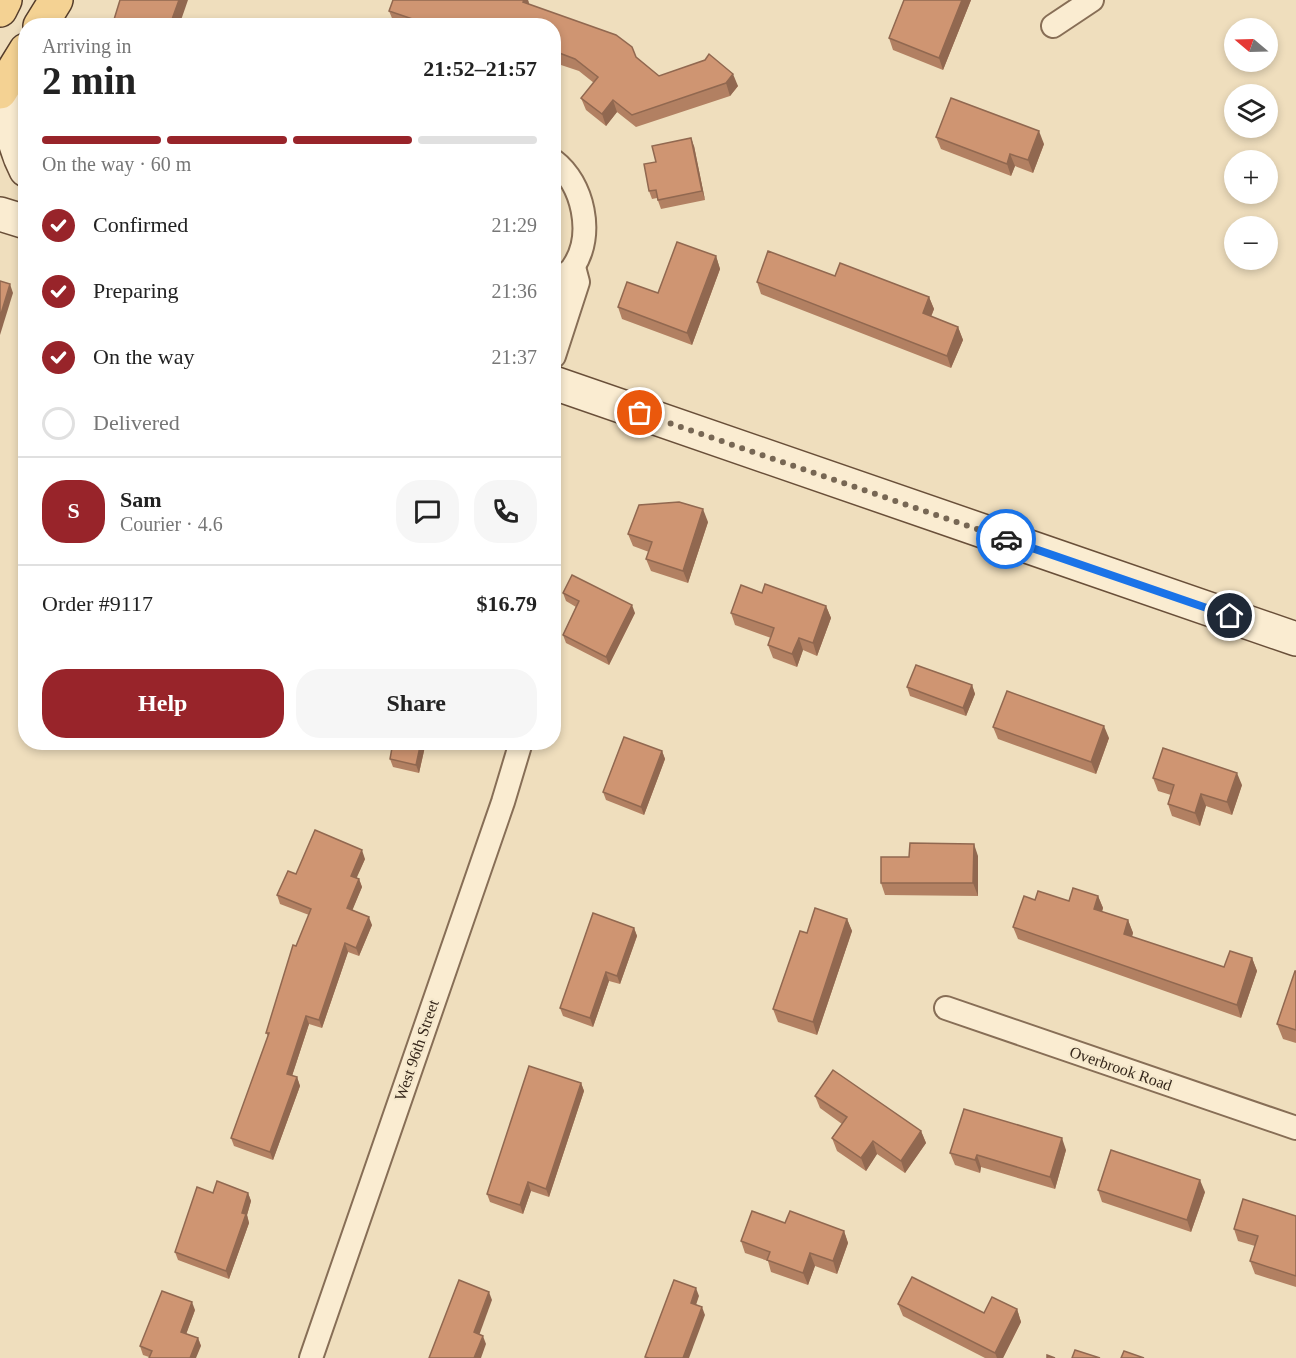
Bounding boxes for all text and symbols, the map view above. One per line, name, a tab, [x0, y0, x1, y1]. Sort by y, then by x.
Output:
north arrow	[1224, 18, 1278, 72]
map controls	[1224, 18, 1278, 270]
text: Arriving in	[42, 35, 131, 57]
text: 21:52–21:57	[423, 56, 537, 81]
text: 2 min	[42, 59, 136, 102]
button: layers	[1224, 84, 1278, 138]
button: +	[1224, 150, 1278, 204]
text: On the way · 60 m	[42, 153, 191, 175]
icon: check	[42, 209, 75, 242]
text: Confirmed	[93, 212, 188, 237]
text: 21:29	[491, 214, 537, 236]
button: −	[1224, 216, 1278, 270]
icon: check	[42, 275, 75, 308]
text: Preparing	[93, 278, 179, 303]
text: 21:36	[491, 280, 537, 302]
icon: check	[42, 341, 75, 374]
text: On the way	[93, 344, 194, 369]
text: 21:37	[491, 346, 537, 368]
pin	[614, 387, 665, 438]
icon: bag	[623, 396, 656, 429]
text: Delivered	[93, 410, 180, 435]
button: chat	[396, 480, 459, 543]
button: phone	[474, 480, 537, 543]
text: Sam	[120, 487, 162, 512]
text: S	[67, 498, 80, 523]
courier	[976, 509, 1036, 569]
text: Courier · 4.6	[120, 513, 223, 535]
icon: car	[990, 523, 1023, 556]
pin	[1204, 590, 1255, 641]
text: Order #9117	[42, 591, 153, 616]
text: $16.79	[477, 591, 537, 616]
icon: home	[1213, 599, 1246, 632]
button: Help	[42, 669, 284, 738]
button: Share	[296, 669, 537, 738]
street label: West 96th Street	[391, 997, 442, 1103]
street label: Overbrook Road	[1067, 1043, 1174, 1094]

